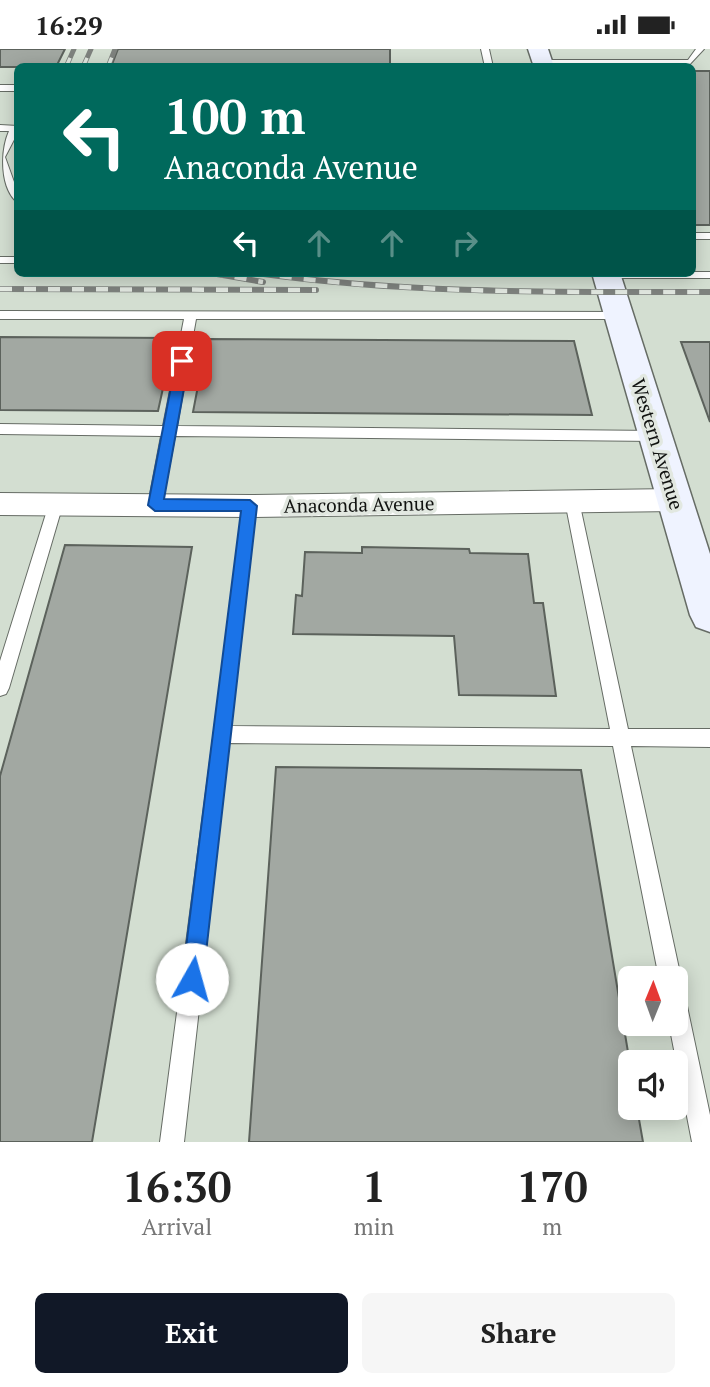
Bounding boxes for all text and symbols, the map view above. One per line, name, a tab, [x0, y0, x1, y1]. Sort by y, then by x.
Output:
text: 16:29	[35, 8, 103, 42]
text: 100 m	[164, 83, 306, 148]
icon: left	[49, 91, 140, 182]
text: Anaconda Avenue	[164, 146, 418, 188]
icon: left	[227, 224, 265, 262]
icon: ahead	[300, 224, 338, 262]
icon: ahead	[373, 224, 411, 262]
icon: right	[446, 224, 484, 262]
pin	[152, 331, 212, 391]
icon: arrive	[163, 342, 201, 380]
street label: Western Avenue	[626, 375, 690, 513]
street label: Anaconda Avenue	[283, 490, 435, 518]
position arrow	[155, 942, 229, 1016]
north arrow	[618, 966, 688, 1036]
map controls	[618, 966, 688, 1120]
button: sound	[618, 1050, 688, 1120]
text: 16:30	[122, 1158, 232, 1214]
text: 1	[362, 1158, 386, 1214]
text: 170	[517, 1158, 588, 1214]
text: Arrival	[142, 1211, 212, 1242]
text: min	[354, 1211, 394, 1242]
text: m	[542, 1211, 562, 1242]
button: Exit	[35, 1293, 348, 1373]
button: Share	[362, 1293, 675, 1373]

